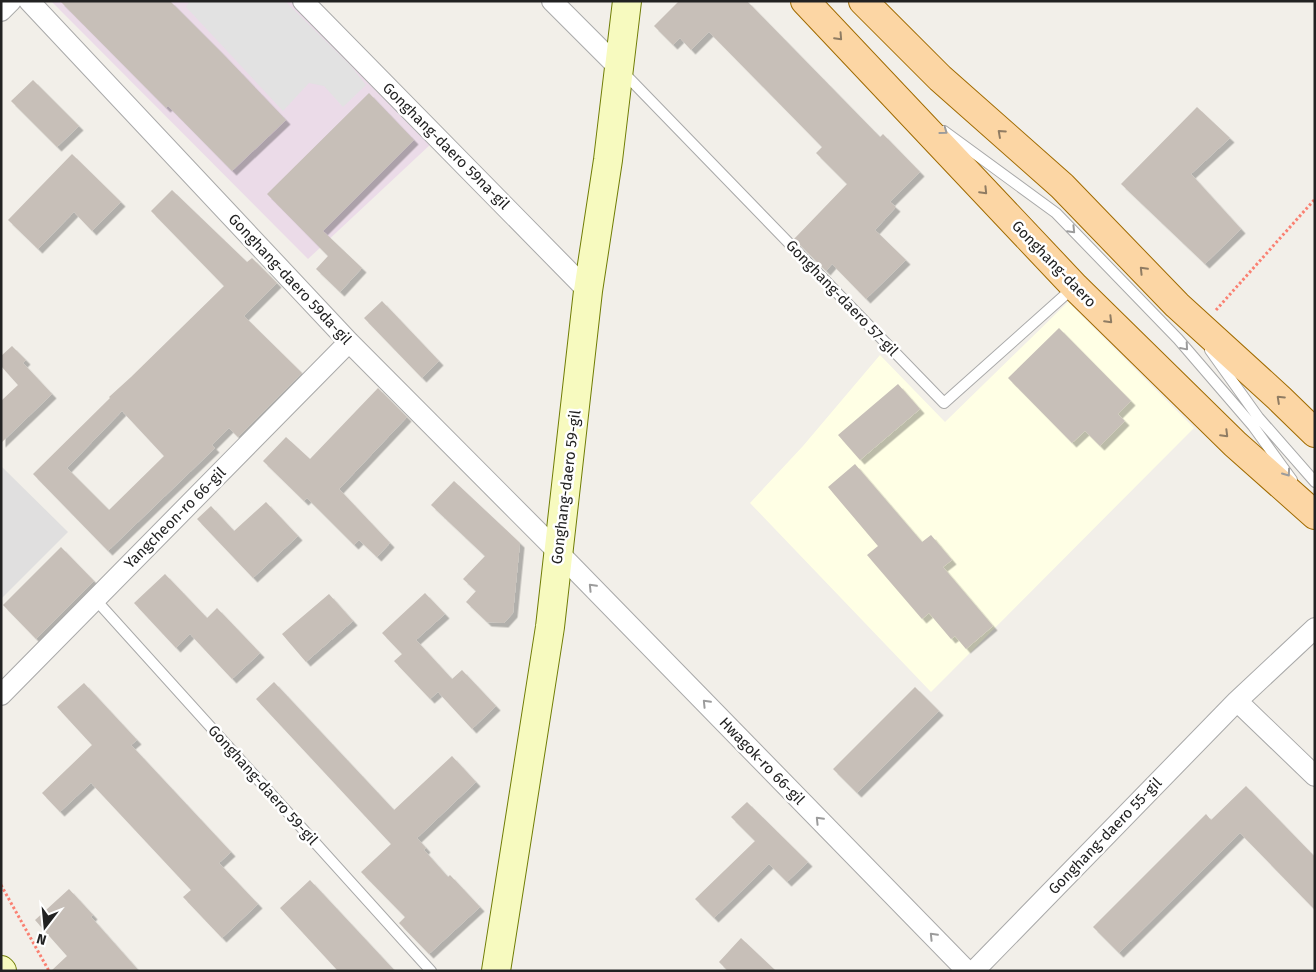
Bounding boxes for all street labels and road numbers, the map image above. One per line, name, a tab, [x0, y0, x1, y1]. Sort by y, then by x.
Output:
street label: Gonghang-daero 59na-gil	[379, 79, 514, 214]
street label: Gonghang-daero 59da-gil	[225, 210, 356, 349]
street label: Gonghang-daero	[1008, 217, 1100, 311]
street label: Gonghang-daero 57-gil	[782, 236, 902, 360]
street label: Gonghang-daero 59-gil	[548, 408, 584, 565]
street label: Yangcheon-ro 66-gil	[121, 463, 230, 572]
street label: Hwagok-ro 66-gil	[716, 713, 809, 809]
street label: Gonghang-daero 59-gil	[204, 721, 322, 849]
street label: Gonghang-daero 55-gil	[1045, 774, 1166, 898]

